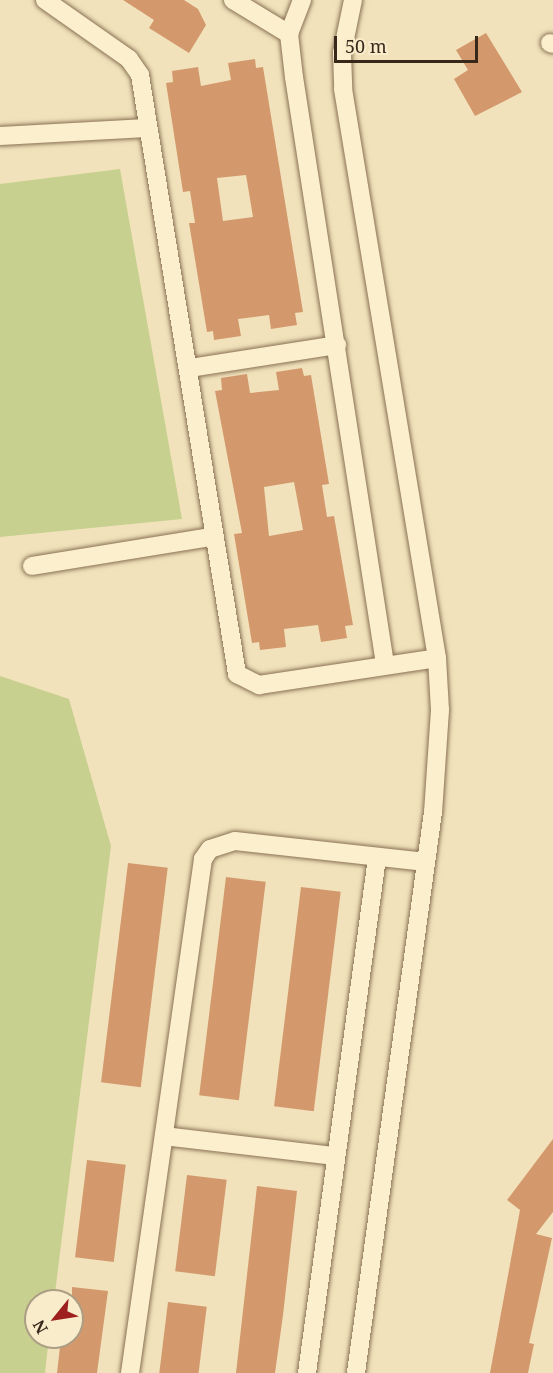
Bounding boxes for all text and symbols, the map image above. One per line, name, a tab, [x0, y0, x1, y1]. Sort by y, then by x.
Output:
scale bar	[337, 24, 481, 62]
text: 50 m	[345, 34, 387, 58]
north arrow	[24, 1289, 84, 1349]
text: N	[27, 1316, 53, 1338]

